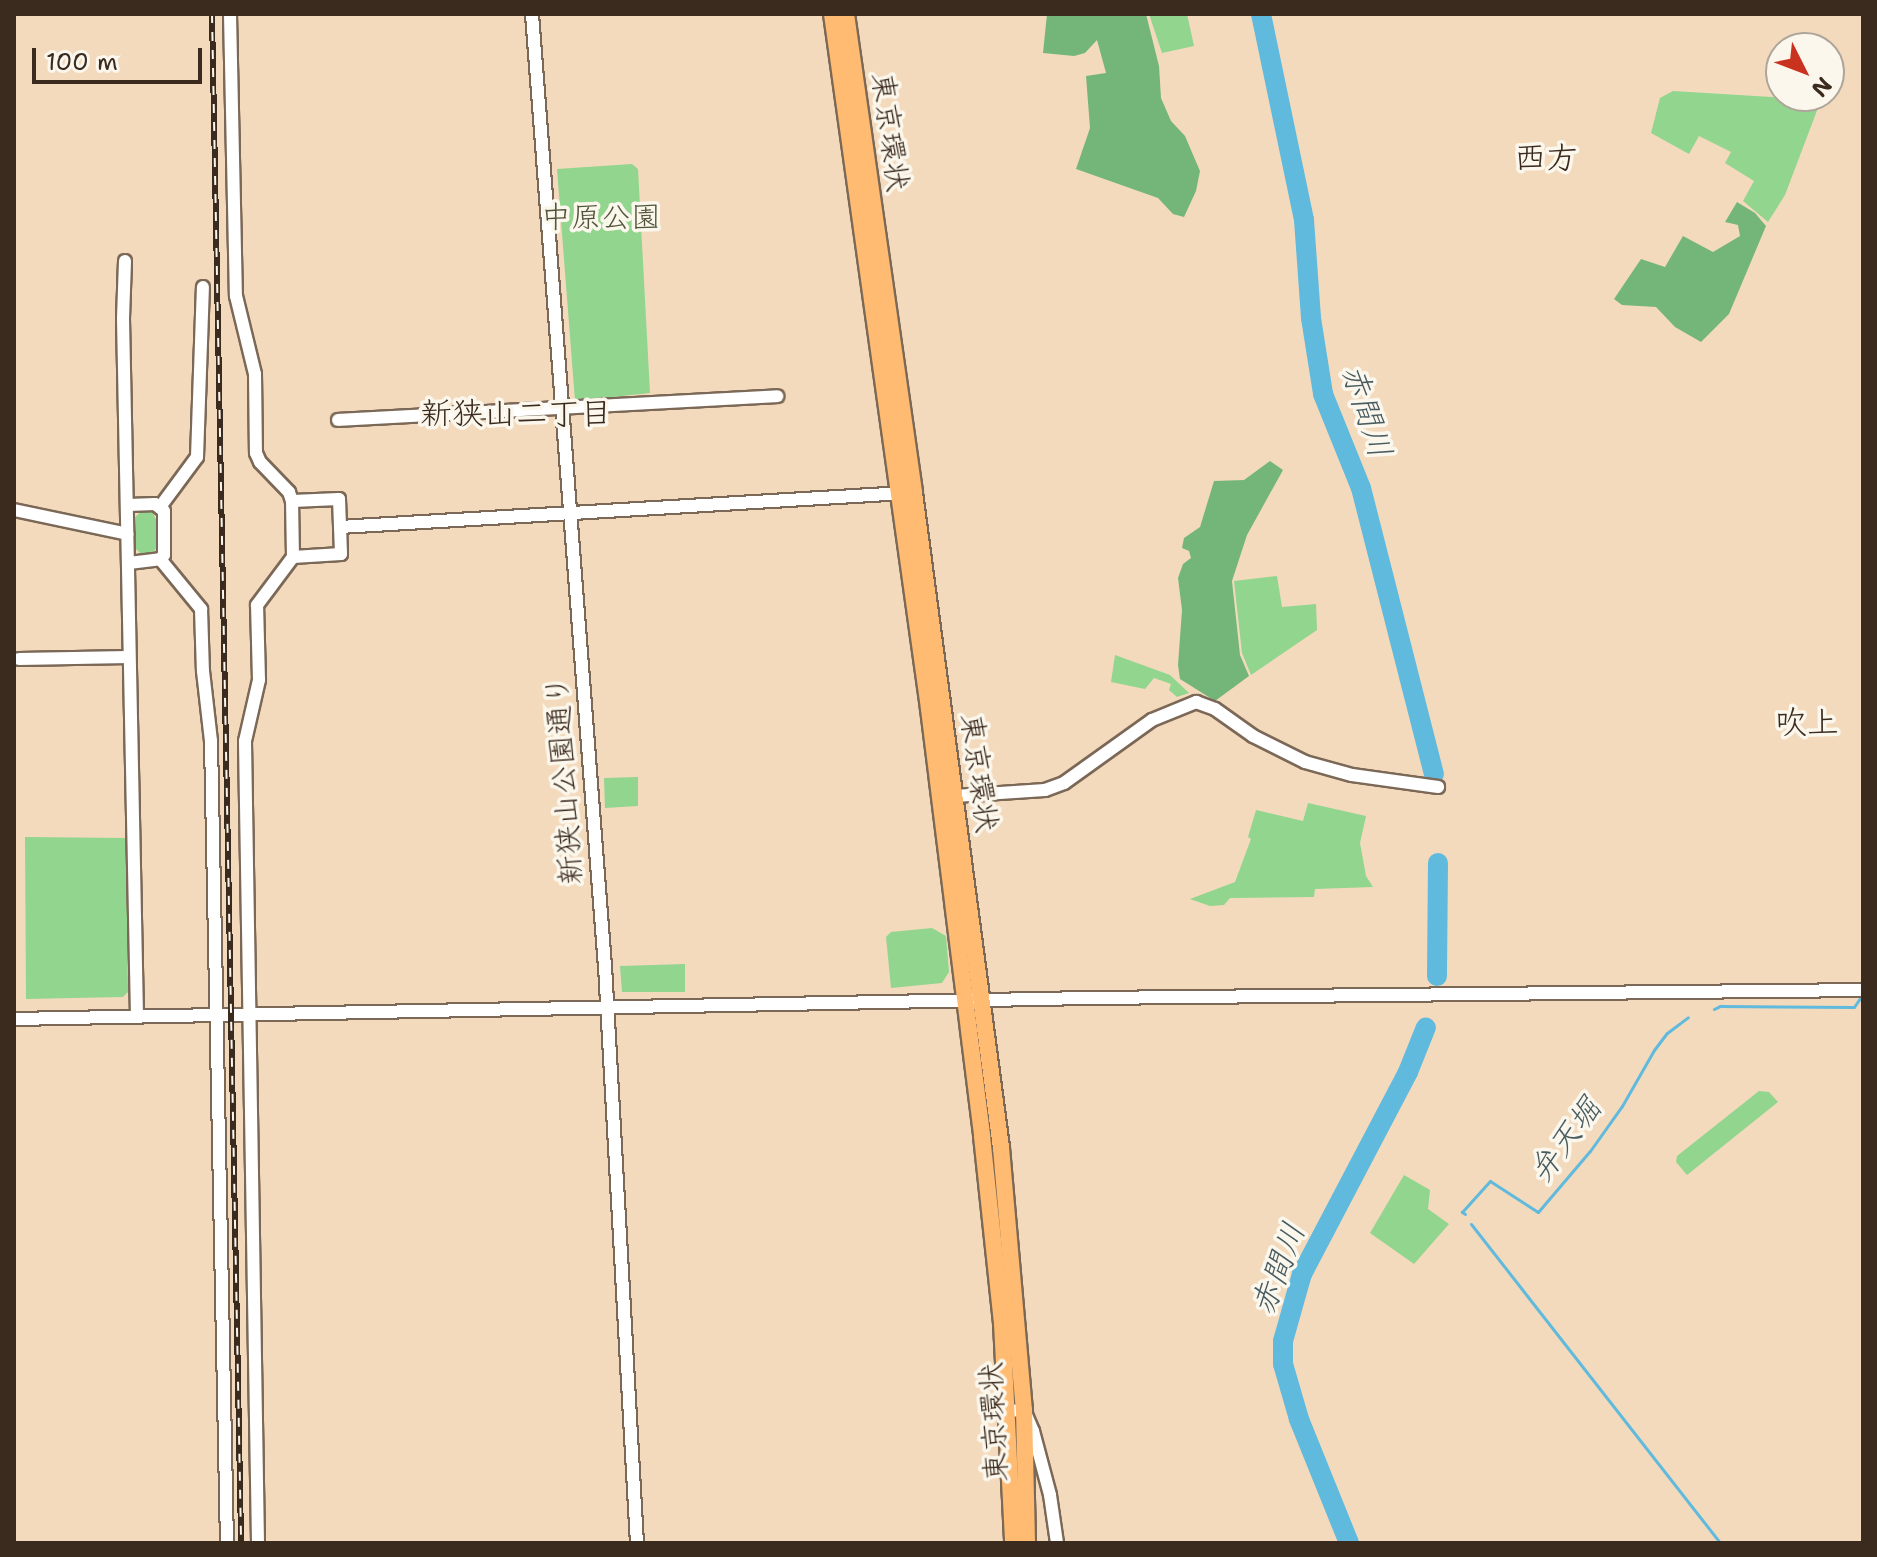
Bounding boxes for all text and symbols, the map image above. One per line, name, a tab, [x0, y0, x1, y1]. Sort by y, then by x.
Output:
scale bar	[36, 32, 206, 82]
north arrow	[1765, 32, 1845, 112]
text: 100 m	[46, 46, 118, 78]
street label: 東京環状	[864, 70, 916, 194]
text: N	[1805, 71, 1838, 103]
district label: 西方	[1514, 138, 1578, 176]
park label: 中原公園	[541, 199, 661, 235]
water label: 赤間川	[1334, 359, 1400, 463]
district label: 新狭山二丁目	[420, 394, 612, 432]
street label: 新狭山公園通り	[539, 674, 589, 886]
district label: 吹上	[1775, 703, 1839, 741]
street label: 東京環状	[953, 711, 1005, 835]
water label: 弁天堀	[1521, 1090, 1609, 1190]
water label: 赤間川	[1243, 1217, 1313, 1321]
street label: 東京環状	[973, 1361, 1015, 1483]

